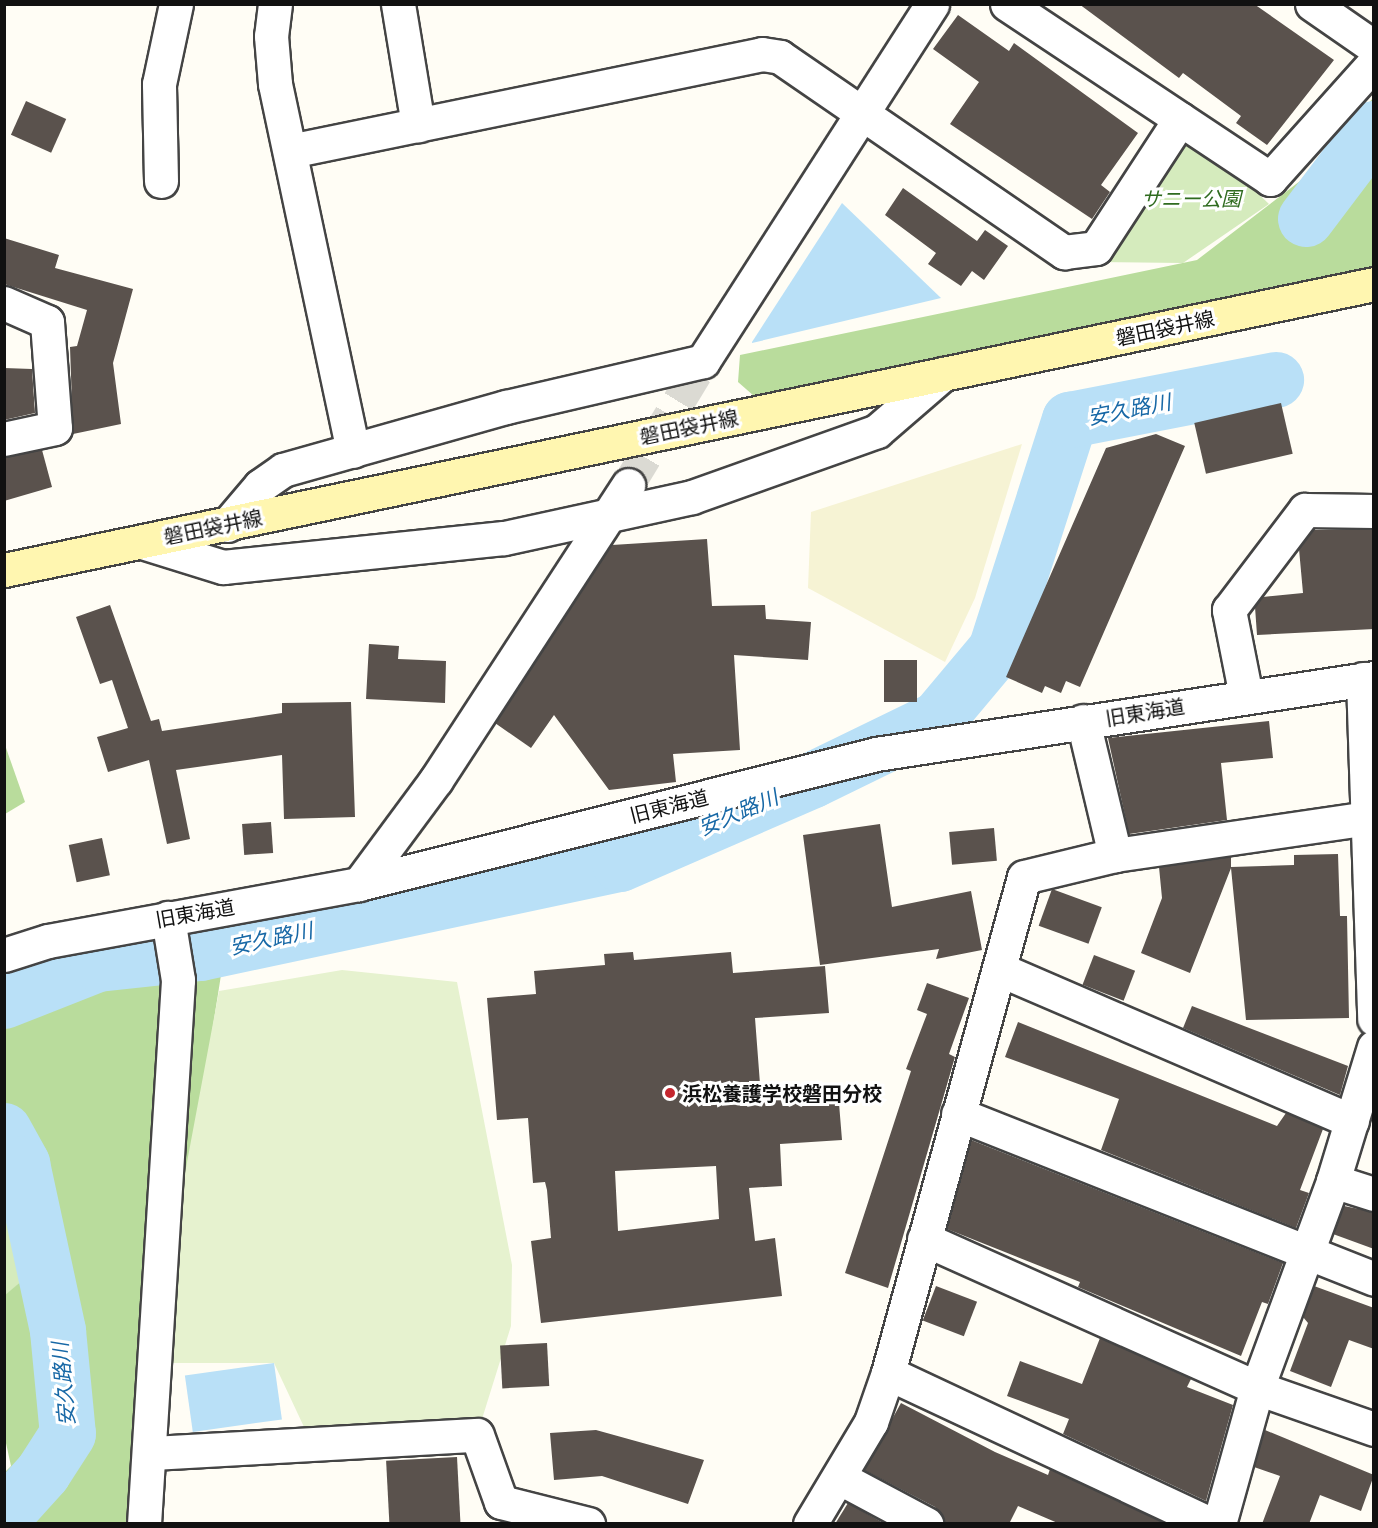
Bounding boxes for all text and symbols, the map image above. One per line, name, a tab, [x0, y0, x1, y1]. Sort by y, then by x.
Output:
park label: サニー公園	[1141, 186, 1241, 210]
street label: 磐田袋井線	[1114, 306, 1216, 350]
water label: 安久路川	[1085, 389, 1173, 429]
street label: 磐田袋井線	[638, 405, 740, 449]
street label: 磐田袋井線	[162, 505, 264, 549]
street label: 旧東海道	[1104, 694, 1186, 730]
water label: 安久路川	[694, 784, 782, 840]
street label: 旧東海道	[627, 785, 711, 827]
street label: 旧東海道	[154, 894, 236, 932]
water label: 安久路川	[227, 917, 315, 959]
place label: 浜松養護学校磐田分校	[682, 1081, 882, 1105]
marker: 浜松養護学校磐田分校	[663, 1086, 677, 1100]
water label: 安久路川	[47, 1341, 79, 1427]

